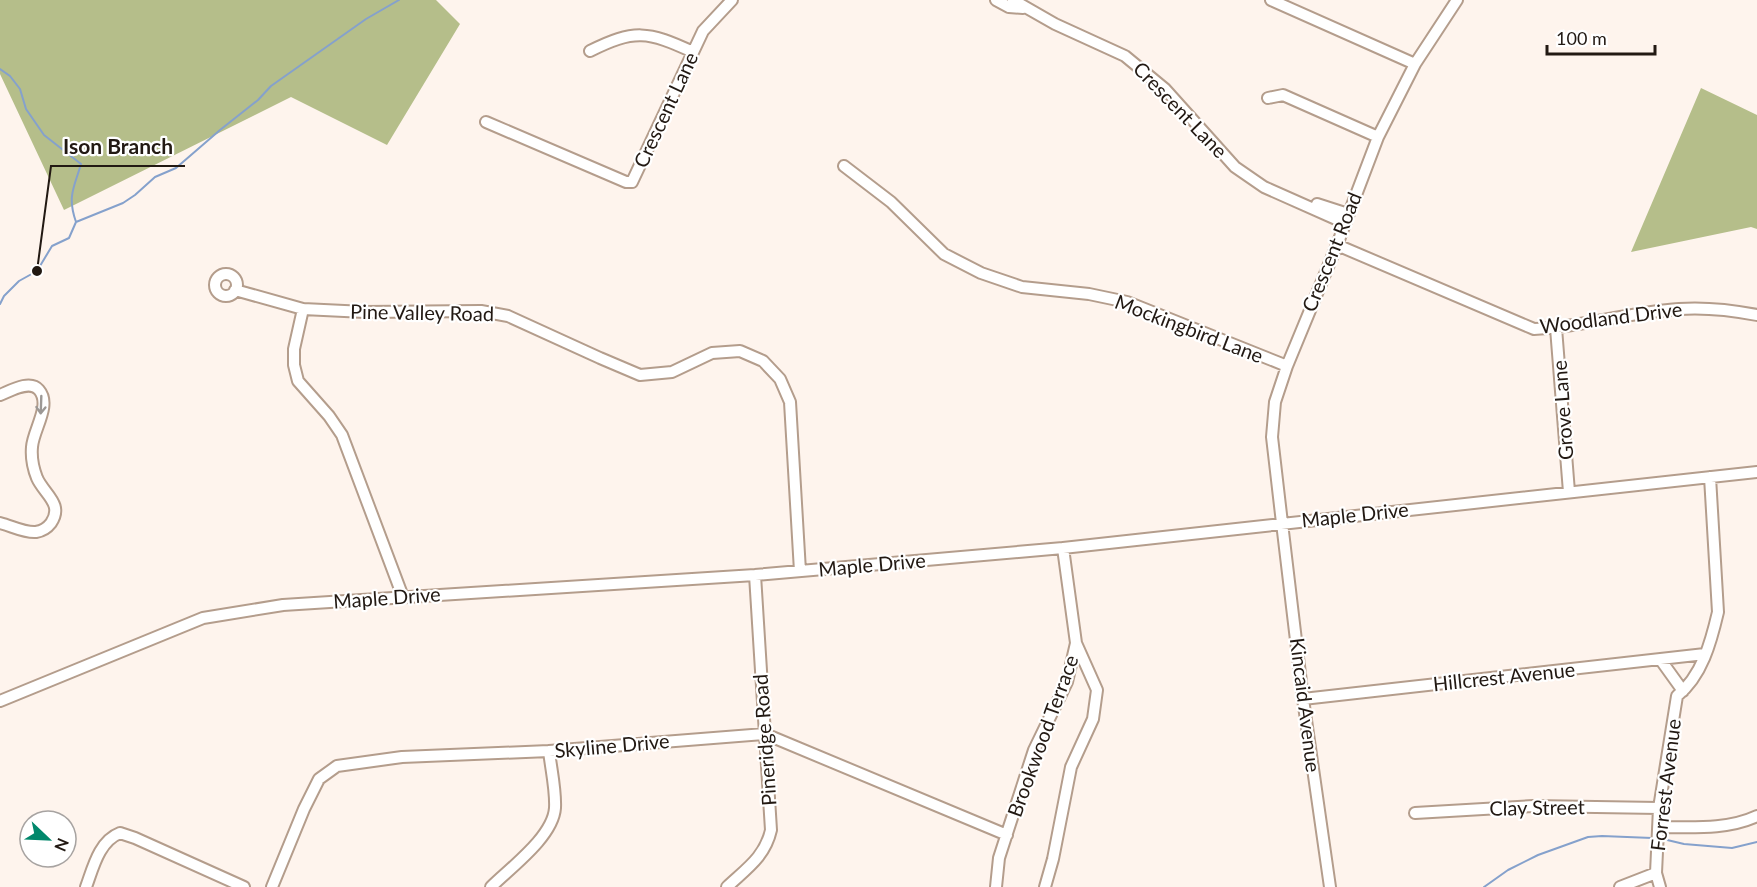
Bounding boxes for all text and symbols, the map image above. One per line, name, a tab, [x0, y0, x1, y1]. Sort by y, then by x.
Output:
scale bar	[1547, 18, 1655, 56]
text: 100 m	[1556, 27, 1607, 49]
street label: Crescent Lane	[628, 48, 702, 171]
street label: Crescent Lane	[1129, 56, 1233, 162]
callout: Ison Branch	[51, 127, 185, 166]
text: Ison Branch	[63, 133, 173, 158]
street label: Crescent Road	[1296, 188, 1366, 315]
street label: Mockingbird Lane	[1112, 289, 1267, 367]
street label: Woodland Drive	[1538, 296, 1683, 338]
street label: Pine Valley Road	[350, 299, 494, 325]
street label: Grove Lane	[1547, 359, 1577, 461]
one-way arrow	[36, 395, 47, 415]
street label: Maple Drive	[1300, 496, 1410, 532]
street label: Maple Drive	[817, 547, 927, 581]
street label: Maple Drive	[332, 581, 441, 613]
street label: Kincaid Avenue	[1286, 636, 1326, 774]
street label: Brookwood Terrace	[1002, 651, 1083, 820]
street label: Hillcrest Avenue	[1432, 657, 1576, 695]
street label: Pineridge Road	[747, 673, 781, 807]
street label: Forrest Avenue	[1645, 717, 1685, 852]
street label: Skyline Drive	[553, 728, 670, 762]
street label: Clay Street	[1489, 794, 1585, 820]
north arrow	[18, 809, 78, 869]
text: N	[51, 836, 73, 854]

